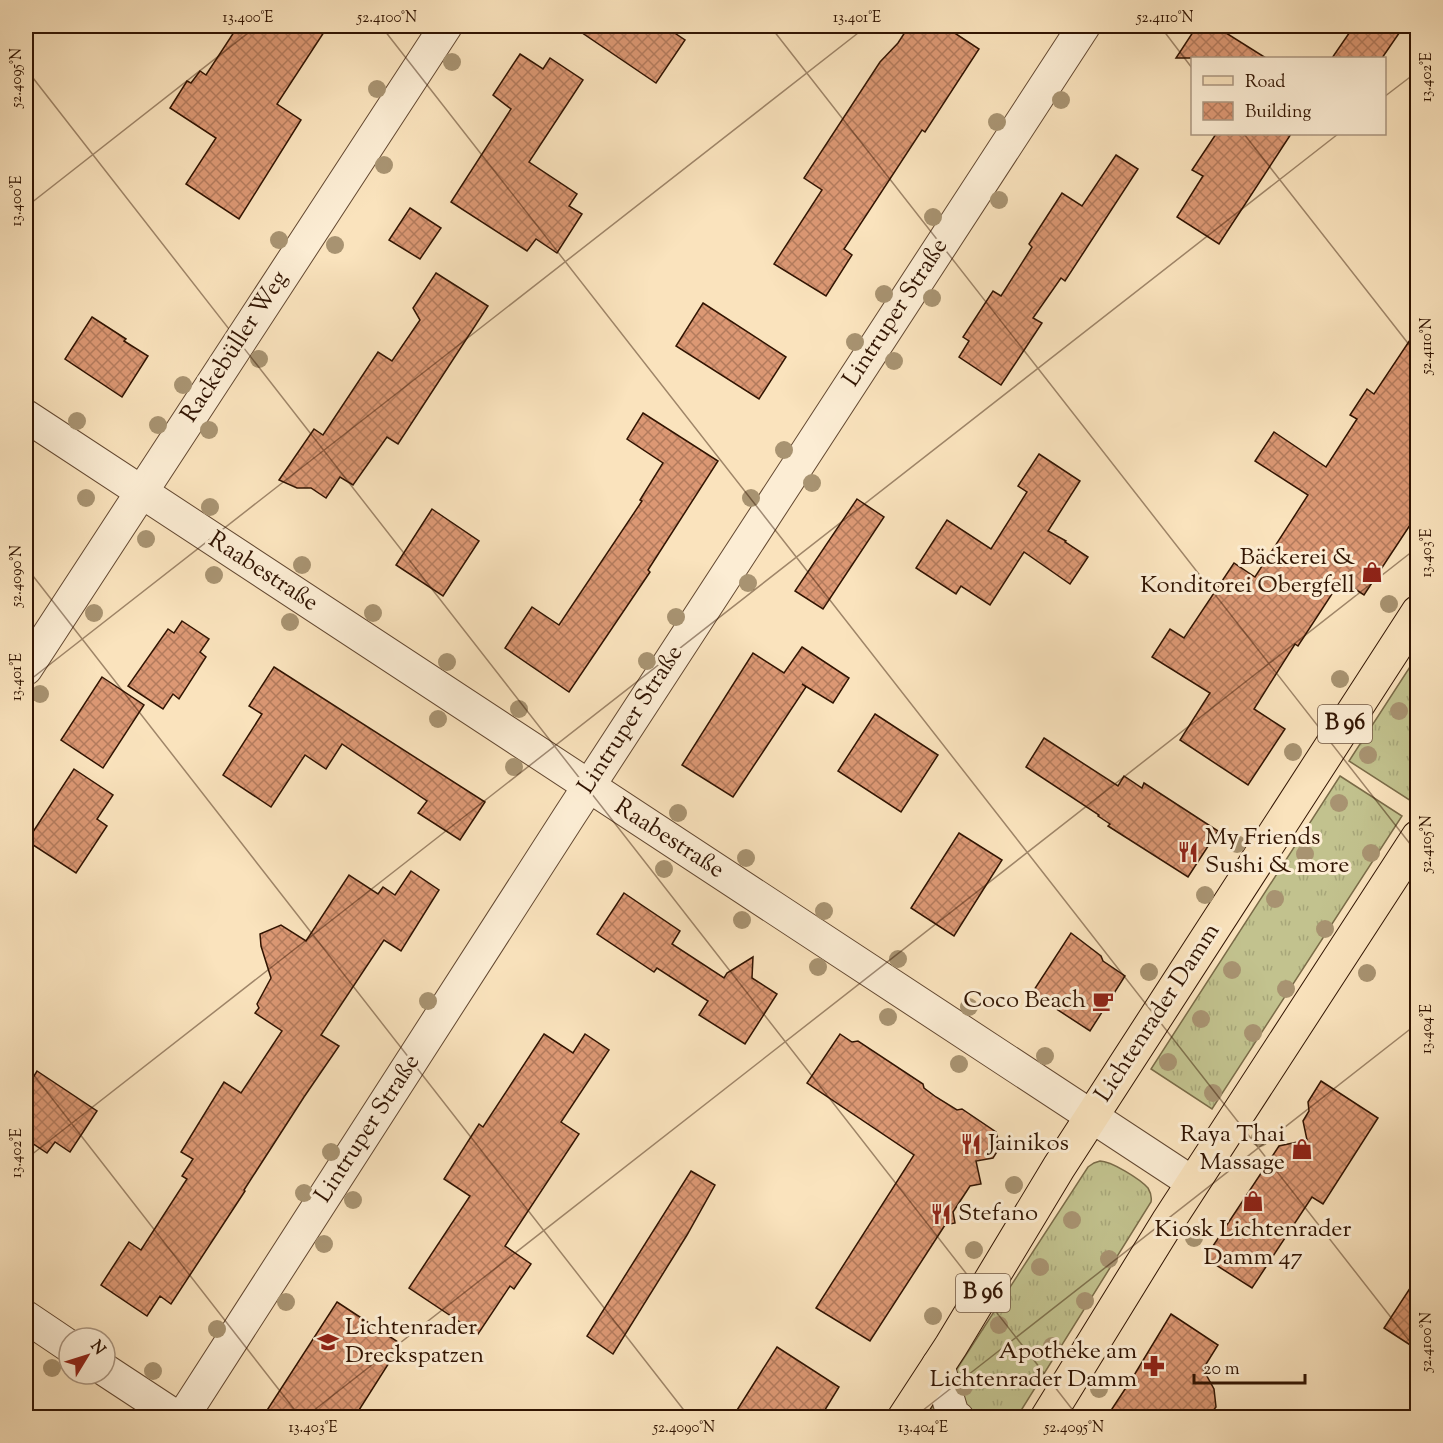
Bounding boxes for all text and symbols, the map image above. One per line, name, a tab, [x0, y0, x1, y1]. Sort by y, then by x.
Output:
text: 13.400°E	[223, 8, 273, 29]
text: 52.4100°N	[356, 8, 417, 29]
text: 13.401°E	[833, 8, 881, 29]
text: 52.4110°N	[1135, 8, 1194, 29]
text: 52.4095°N	[7, 48, 28, 109]
text: 13.402°E	[1417, 52, 1438, 102]
legend	[1191, 57, 1386, 135]
text: Road	[1245, 70, 1285, 96]
text: Building	[1245, 100, 1311, 126]
text: 13.400°E	[7, 176, 28, 226]
street label: Lintruper Straße	[835, 232, 957, 394]
street label: Rackebüller Weg	[173, 264, 297, 430]
text: 52.4110°N	[1417, 317, 1438, 376]
street label: Raabestraße	[201, 524, 325, 620]
text: 13.403°E	[1417, 528, 1438, 578]
place label: Bäckerei & Konditorei Obergfell	[1140, 541, 1355, 603]
text: 52.4090°N	[7, 545, 28, 608]
shop icon: Bäckerei & Konditorei Obergfell	[1360, 560, 1384, 584]
street label: Lintruper Straße	[570, 639, 692, 801]
text: 13.401°E	[7, 653, 28, 701]
road number: B 96	[1318, 705, 1372, 743]
street label: Raabestraße	[607, 791, 731, 887]
text: 52.4105°N	[1417, 815, 1438, 874]
place label: My Friends Sushi & more	[1205, 821, 1349, 883]
restaurant icon: My Friends Sushi & more	[1176, 840, 1200, 864]
street label: Lichtenrader Damm	[1087, 917, 1229, 1109]
place label: Coco Beach	[963, 984, 1086, 1018]
cafe icon: Coco Beach	[1091, 989, 1115, 1013]
text: 13.404°E	[1417, 1004, 1438, 1054]
street label: Lintruper Straße	[307, 1048, 429, 1210]
place label: Raya Thai Massage	[1180, 1118, 1285, 1180]
place label: Jainikos	[986, 1127, 1069, 1161]
text: 13.402°E	[7, 1128, 28, 1178]
restaurant icon: Jainikos	[959, 1132, 983, 1156]
shop icon: Raya Thai Massage	[1290, 1137, 1314, 1161]
shop icon: Kiosk Lichtenrader Damm 47	[1241, 1189, 1265, 1213]
place label: Stefano	[958, 1197, 1038, 1231]
restaurant icon: Stefano	[929, 1202, 953, 1226]
place label: Kiosk Lichtenrader Damm 47	[1154, 1213, 1352, 1275]
road number: B 96	[956, 1274, 1010, 1312]
place label: Lichtenrader Dreckspatzen	[345, 1311, 484, 1373]
text: 52.4100°N	[1417, 1312, 1438, 1373]
north arrow	[57, 1326, 117, 1386]
school or university icon: Lichtenrader Dreckspatzen	[316, 1330, 340, 1354]
place label: Apotheke am Lichtenrader Damm	[930, 1335, 1137, 1397]
text: N	[84, 1336, 110, 1361]
scale bar	[1194, 1347, 1305, 1385]
pharmacy icon: Apotheke am Lichtenrader Damm	[1142, 1354, 1166, 1378]
text: 20 m	[1203, 1357, 1240, 1383]
text: 13.403°E	[288, 1418, 338, 1439]
text: 52.4090°N	[652, 1418, 715, 1439]
text: 13.404°E	[898, 1418, 948, 1439]
text: 52.4095°N	[1043, 1418, 1104, 1439]

